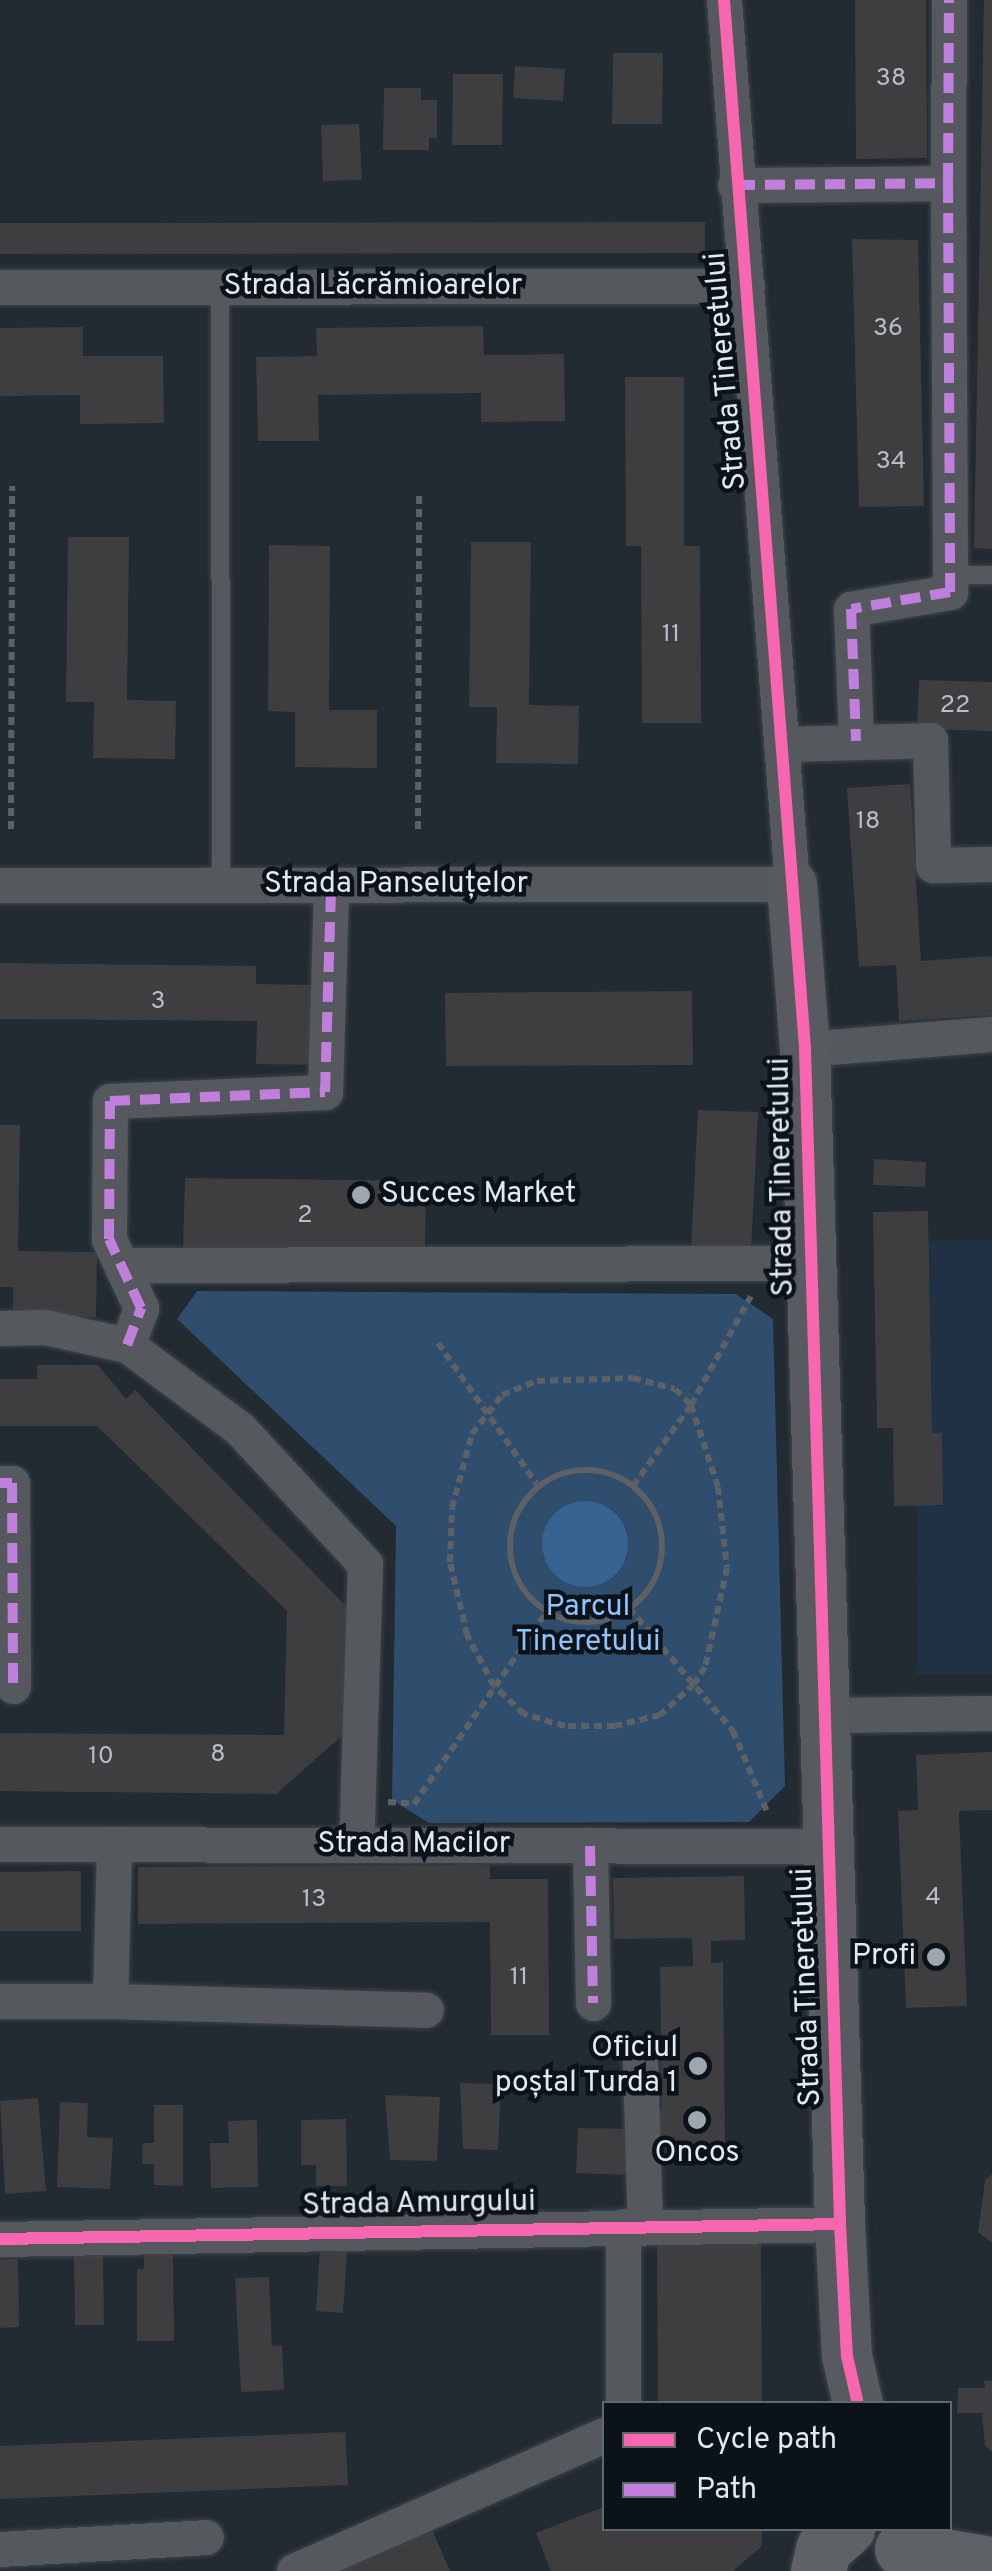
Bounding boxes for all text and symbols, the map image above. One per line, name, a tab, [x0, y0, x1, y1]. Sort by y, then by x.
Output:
house number: 38	[876, 64, 906, 94]
street label: Strada Tineretului	[699, 250, 755, 492]
street label: Strada Lăcrămioarelor	[224, 269, 522, 305]
house number: 36	[873, 314, 903, 344]
house number: 34	[876, 447, 906, 477]
house number: 11	[662, 620, 680, 650]
house number: 22	[940, 691, 970, 721]
house number: 18	[856, 807, 880, 837]
street label: Strada Panseluțelor	[264, 867, 528, 903]
house number: 3	[150, 987, 166, 1017]
street label: Strada Tineretului	[763, 1057, 803, 1297]
place label: Succes Market	[381, 1177, 576, 1213]
marker: Succes Market	[350, 1184, 372, 1206]
house number: 2	[297, 1201, 313, 1231]
park label: Parcul Tineretului	[515, 1590, 661, 1660]
house number: 8	[210, 1740, 226, 1770]
house number: 10	[88, 1742, 114, 1772]
street label: Strada Macilor	[318, 1827, 510, 1863]
street label: Strada Tineretului	[786, 1866, 830, 2108]
house number: 4	[925, 1883, 941, 1913]
house number: 13	[302, 1885, 326, 1915]
place label: Profi	[852, 1939, 916, 1975]
marker: Profi	[925, 1946, 947, 1968]
house number: 11	[510, 1963, 528, 1993]
place label: Oficiul poștal Turda 1	[493, 2031, 678, 2102]
marker: Oficiul poștal Turda 1	[687, 2055, 709, 2077]
marker: Oncos	[686, 2109, 708, 2131]
place label: Oncos	[654, 2136, 740, 2172]
street label: Strada Amurgului	[301, 2185, 537, 2225]
legend	[602, 2401, 952, 2531]
text: Cycle path	[696, 2422, 837, 2459]
text: Path	[696, 2472, 757, 2509]

